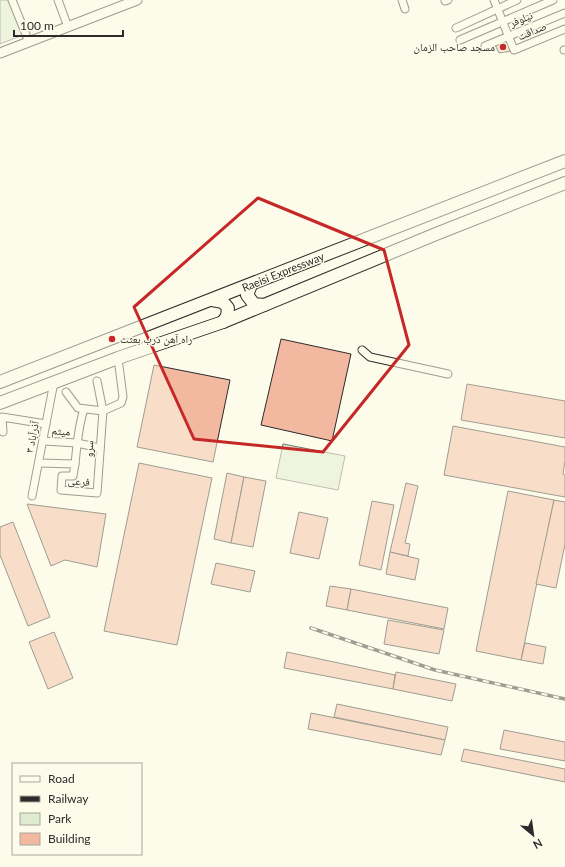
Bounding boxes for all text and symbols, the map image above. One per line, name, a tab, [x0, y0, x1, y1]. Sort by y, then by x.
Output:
street label: نیلوفر	[506, 8, 534, 30]
scale bar	[14, 12, 123, 38]
text: 100 m	[20, 18, 54, 33]
street label: صداقت	[515, 19, 548, 42]
place label: مسجد صاحب الزمان	[413, 40, 495, 54]
marker: مسجد صاحب الزمان	[498, 42, 508, 52]
street label: Raeisi Expressway	[240, 249, 326, 294]
place label: راه آهن درب بعثت	[120, 332, 192, 346]
marker: راه آهن درب بعثت	[107, 334, 117, 344]
street label: ۳ آذرآباد	[22, 420, 41, 454]
street label: میثم	[51, 423, 71, 440]
street label: سرو	[81, 440, 96, 458]
street label: فرعی	[67, 473, 91, 489]
legend	[12, 763, 142, 855]
text: Road	[48, 771, 75, 786]
text: Railway	[48, 791, 89, 806]
text: Park	[48, 811, 72, 826]
north arrow	[513, 815, 553, 855]
text: Building	[48, 831, 91, 846]
text: N	[531, 836, 545, 852]

